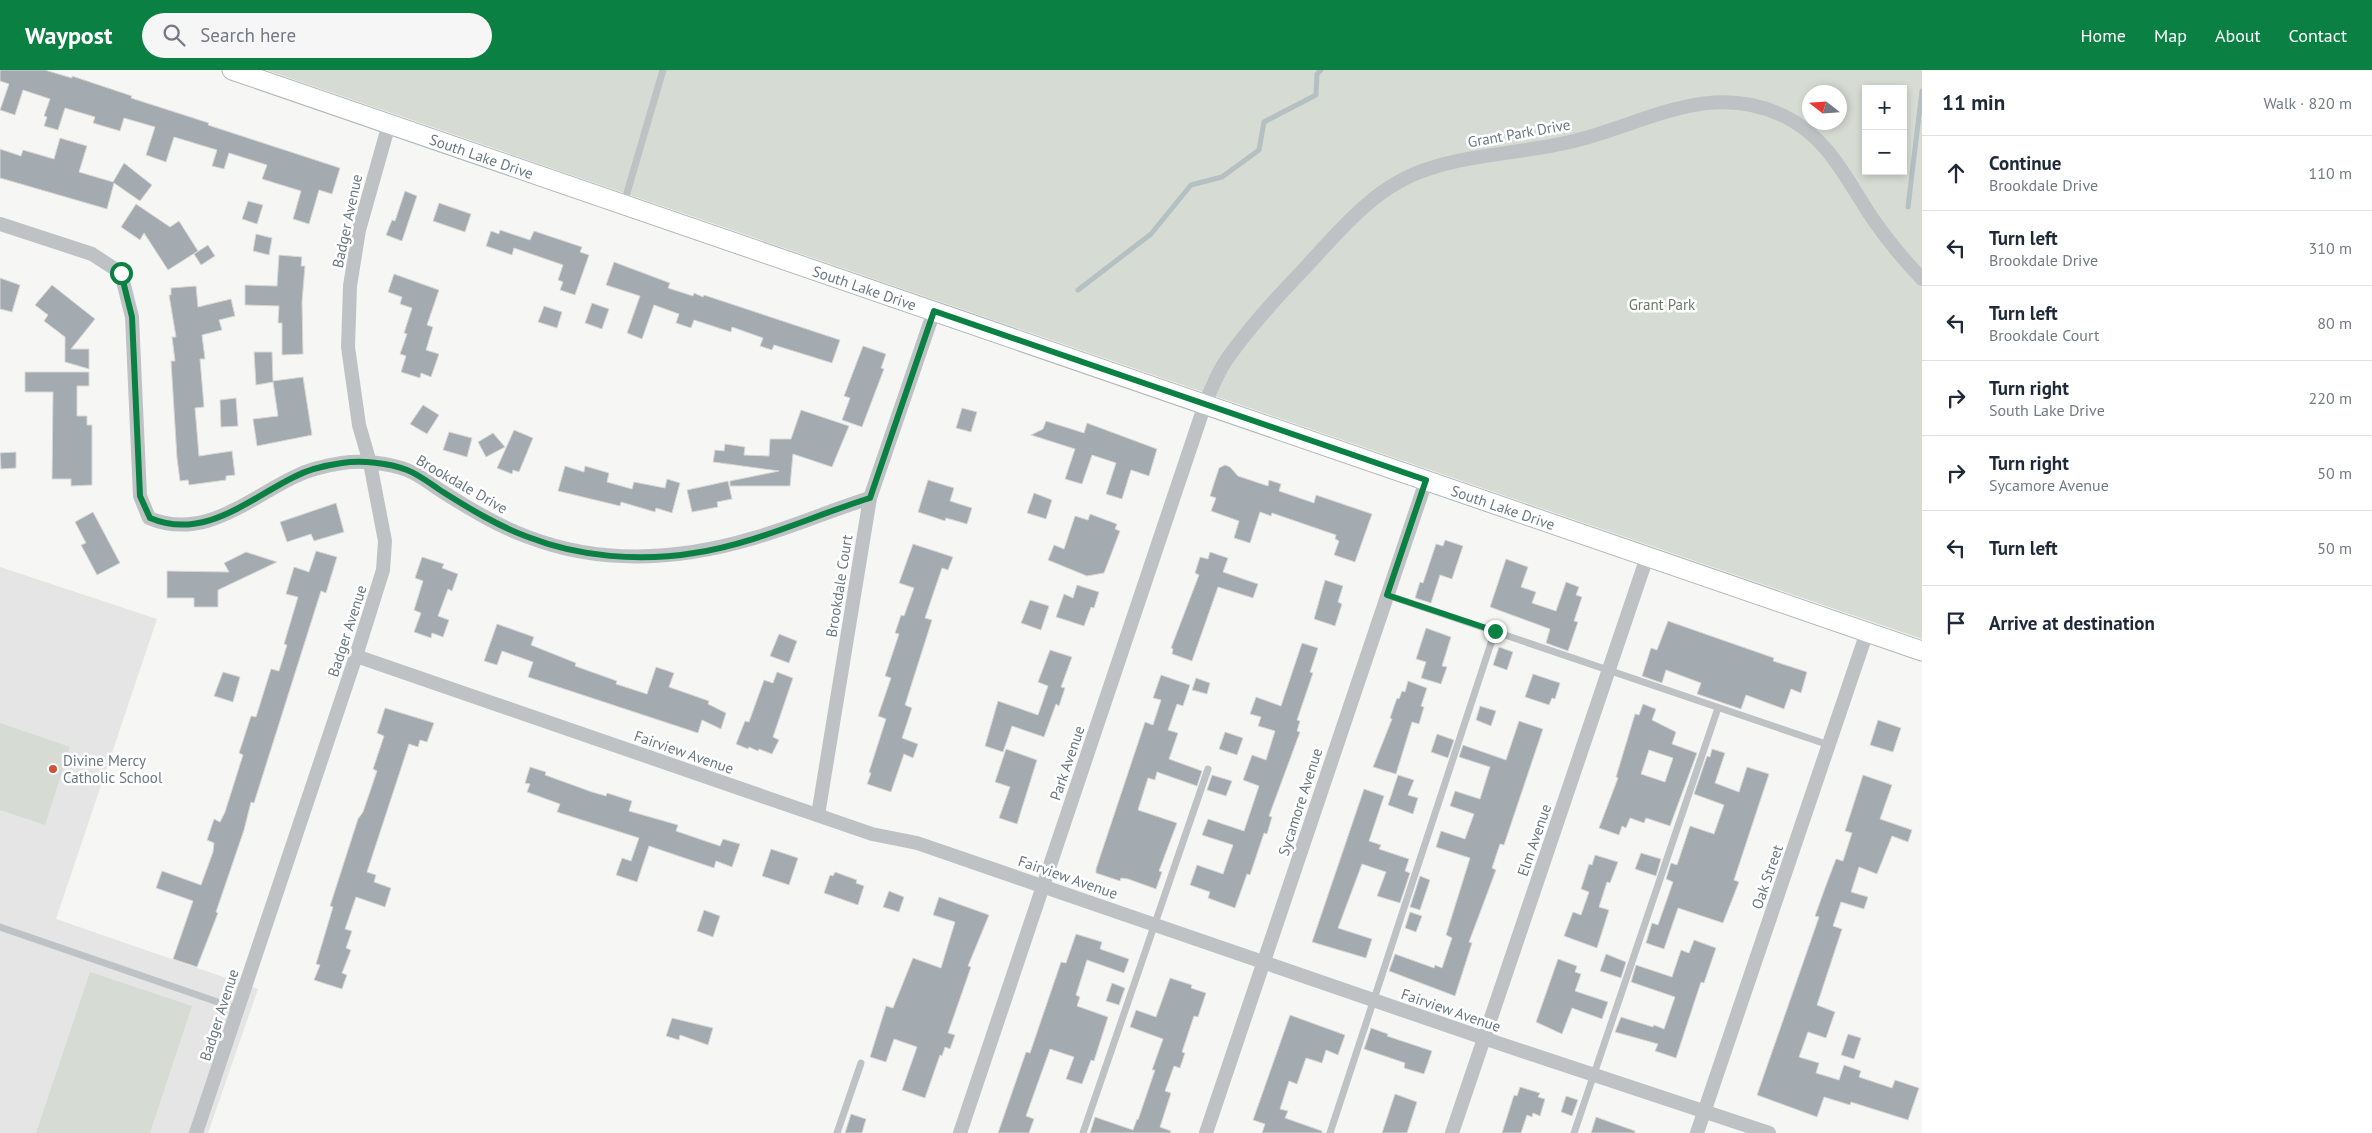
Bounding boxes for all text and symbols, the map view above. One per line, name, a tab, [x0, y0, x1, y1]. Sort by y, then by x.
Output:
search box	[142, 13, 492, 58]
text: Waypost	[25, 20, 112, 51]
icon: search	[160, 21, 188, 49]
text: Search here	[200, 23, 296, 47]
text: Home	[2080, 24, 2126, 47]
text: Map	[2154, 24, 2187, 47]
text: About	[2215, 24, 2261, 47]
text: Contact	[2289, 24, 2347, 47]
north arrow	[1802, 85, 1847, 130]
map controls	[1862, 85, 1907, 175]
button: +	[1862, 85, 1907, 130]
text: 11 min	[1942, 89, 2005, 116]
text: Walk · 820 m	[2263, 93, 2352, 113]
street label: Grant Park Drive	[1466, 115, 1572, 151]
street label: South Lake Drive	[427, 129, 536, 182]
button: −	[1862, 130, 1907, 175]
text: Continue	[1989, 151, 2061, 175]
icon: ahead	[1942, 159, 1970, 187]
text: 110 m	[2309, 163, 2352, 183]
street label: Badger Avenue	[328, 172, 366, 270]
text: Brookdale Drive	[1989, 175, 2098, 195]
text: Turn left	[1989, 226, 2058, 250]
icon: left	[1942, 234, 1970, 262]
text: 310 m	[2309, 238, 2352, 258]
text: Brookdale Drive	[1989, 250, 2098, 270]
street label: South Lake Drive	[810, 261, 919, 314]
route start	[110, 262, 133, 285]
park label: Grant Park	[1629, 295, 1696, 314]
text: Turn left	[1989, 301, 2058, 325]
icon: left	[1942, 309, 1970, 337]
text: 80 m	[2317, 313, 2352, 333]
text: Brookdale Court	[1989, 325, 2099, 345]
text: Turn right	[1989, 376, 2069, 400]
icon: right	[1942, 384, 1970, 412]
text: 220 m	[2309, 388, 2352, 408]
text: South Lake Drive	[1989, 400, 2105, 420]
street label: Brookdale Drive	[413, 450, 511, 518]
text: Turn right	[1989, 451, 2069, 475]
icon: right	[1942, 459, 1970, 487]
text: 50 m	[2317, 463, 2352, 483]
text: Sycamore Avenue	[1989, 475, 2109, 495]
street label: South Lake Drive	[1449, 480, 1557, 534]
street label: Brookdale Court	[822, 533, 856, 639]
icon: left	[1942, 534, 1970, 562]
text: Turn left	[1989, 536, 2058, 560]
text: 50 m	[2317, 538, 2352, 558]
street label: Badger Avenue	[323, 583, 371, 679]
icon: arrive	[1942, 609, 1970, 637]
text: Arrive at destination	[1989, 611, 2155, 635]
route end	[1484, 620, 1507, 643]
street label: Park Avenue	[1045, 723, 1089, 803]
street label: Fairview Avenue	[632, 726, 736, 778]
street label: Sycamore Avenue	[1274, 746, 1326, 858]
place label: Divine Mercy Catholic School	[63, 751, 163, 787]
marker: Divine Mercy Catholic School	[47, 763, 59, 775]
street label: Elm Avenue	[1513, 801, 1555, 879]
street label: Oak Street	[1747, 842, 1787, 912]
street label: Fairview Avenue	[1016, 851, 1120, 903]
street label: Badger Avenue	[195, 967, 243, 1063]
street label: Fairview Avenue	[1399, 984, 1503, 1036]

